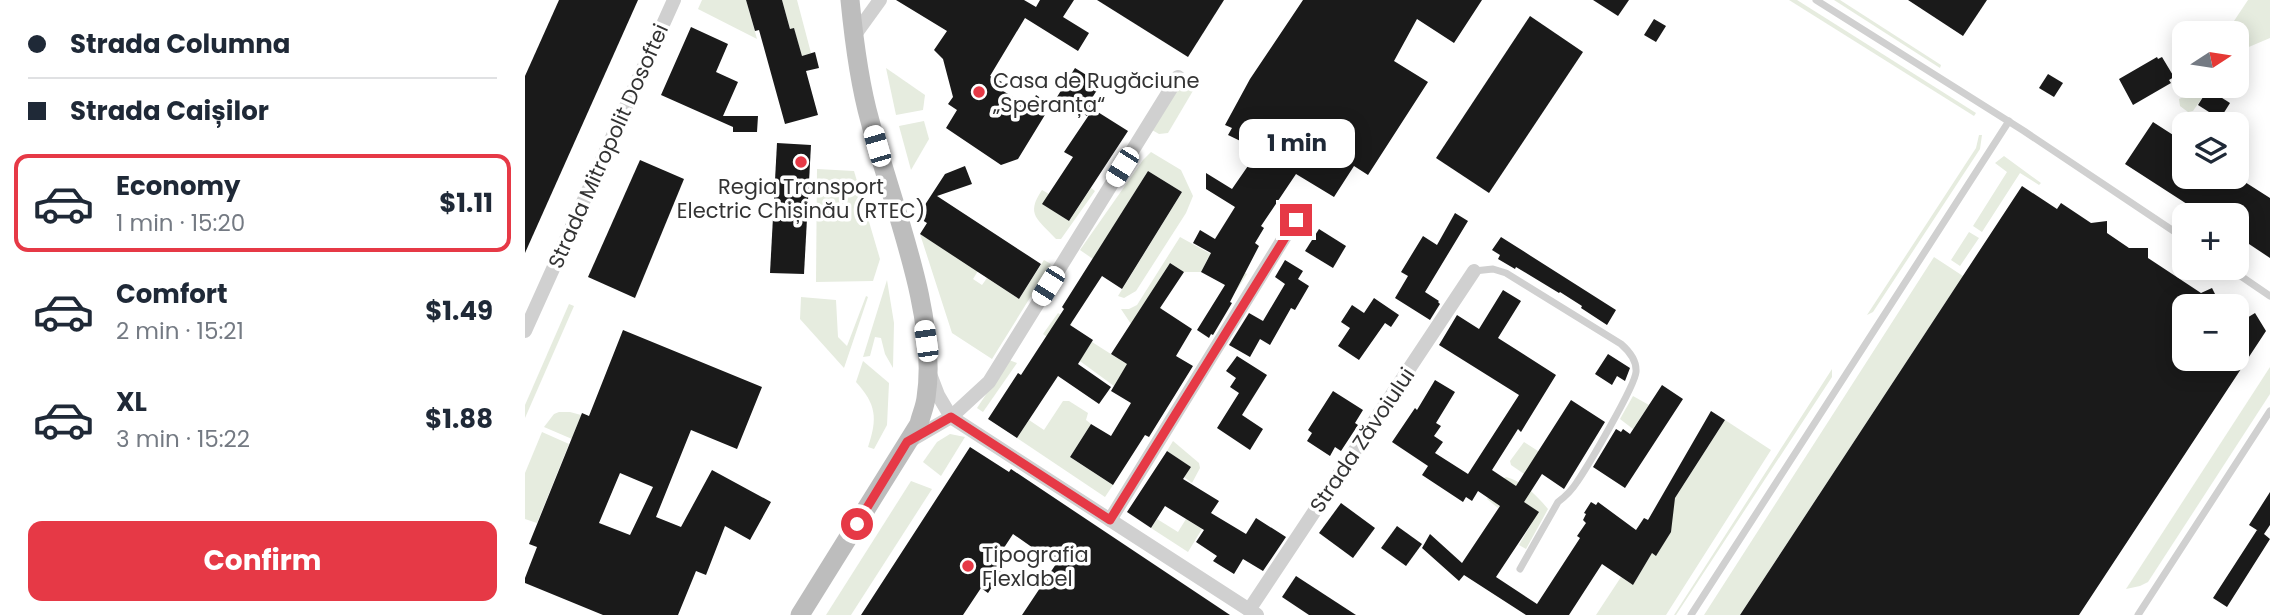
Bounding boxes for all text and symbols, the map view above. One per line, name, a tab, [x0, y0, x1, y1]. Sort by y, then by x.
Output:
street label: Strada Mitropolit Dosoftei	[541, 19, 675, 273]
north arrow	[2172, 21, 2249, 98]
map controls	[2172, 21, 2249, 371]
text: Strada Columna	[70, 26, 290, 62]
place label: Casa de Rugăciune „Speranța“	[992, 66, 1199, 119]
marker: Casa de Rugăciune „Speranța“	[971, 84, 987, 100]
text: Strada Caișilor	[70, 93, 269, 129]
button: layers	[2172, 112, 2249, 189]
callout: 1 min	[1238, 118, 1354, 168]
car	[862, 123, 893, 169]
text: 1 min	[1267, 127, 1327, 159]
car	[1102, 144, 1143, 190]
marker: Regia Transport Electric Chișinău (RTEC)	[793, 154, 809, 170]
text: Economy	[116, 168, 240, 204]
icon: car	[32, 172, 95, 235]
place label: Regia Transport Electric Chișinău (RTEC)	[677, 172, 925, 225]
text: $1.11	[439, 185, 493, 221]
button: +	[2172, 203, 2249, 280]
route end	[1280, 204, 1312, 236]
text: 1 min · 15:20	[116, 207, 245, 239]
car	[1028, 263, 1069, 309]
text: Comfort	[116, 276, 228, 312]
icon: car	[32, 280, 95, 343]
text: $1.49	[425, 293, 493, 329]
button: −	[2172, 294, 2249, 371]
text: 2 min · 15:21	[116, 315, 244, 347]
car	[913, 319, 940, 363]
street label: Strada Zăvoiului	[1303, 362, 1421, 518]
text: XL	[116, 384, 147, 420]
icon: car	[32, 388, 95, 451]
text: $1.88	[425, 401, 493, 437]
text: 3 min · 15:22	[116, 423, 250, 455]
route start	[841, 508, 873, 540]
button: Confirm	[28, 521, 497, 601]
place label: Tipografia Flexlabel	[982, 540, 1089, 593]
marker: Tipografia Flexlabel	[960, 558, 976, 574]

